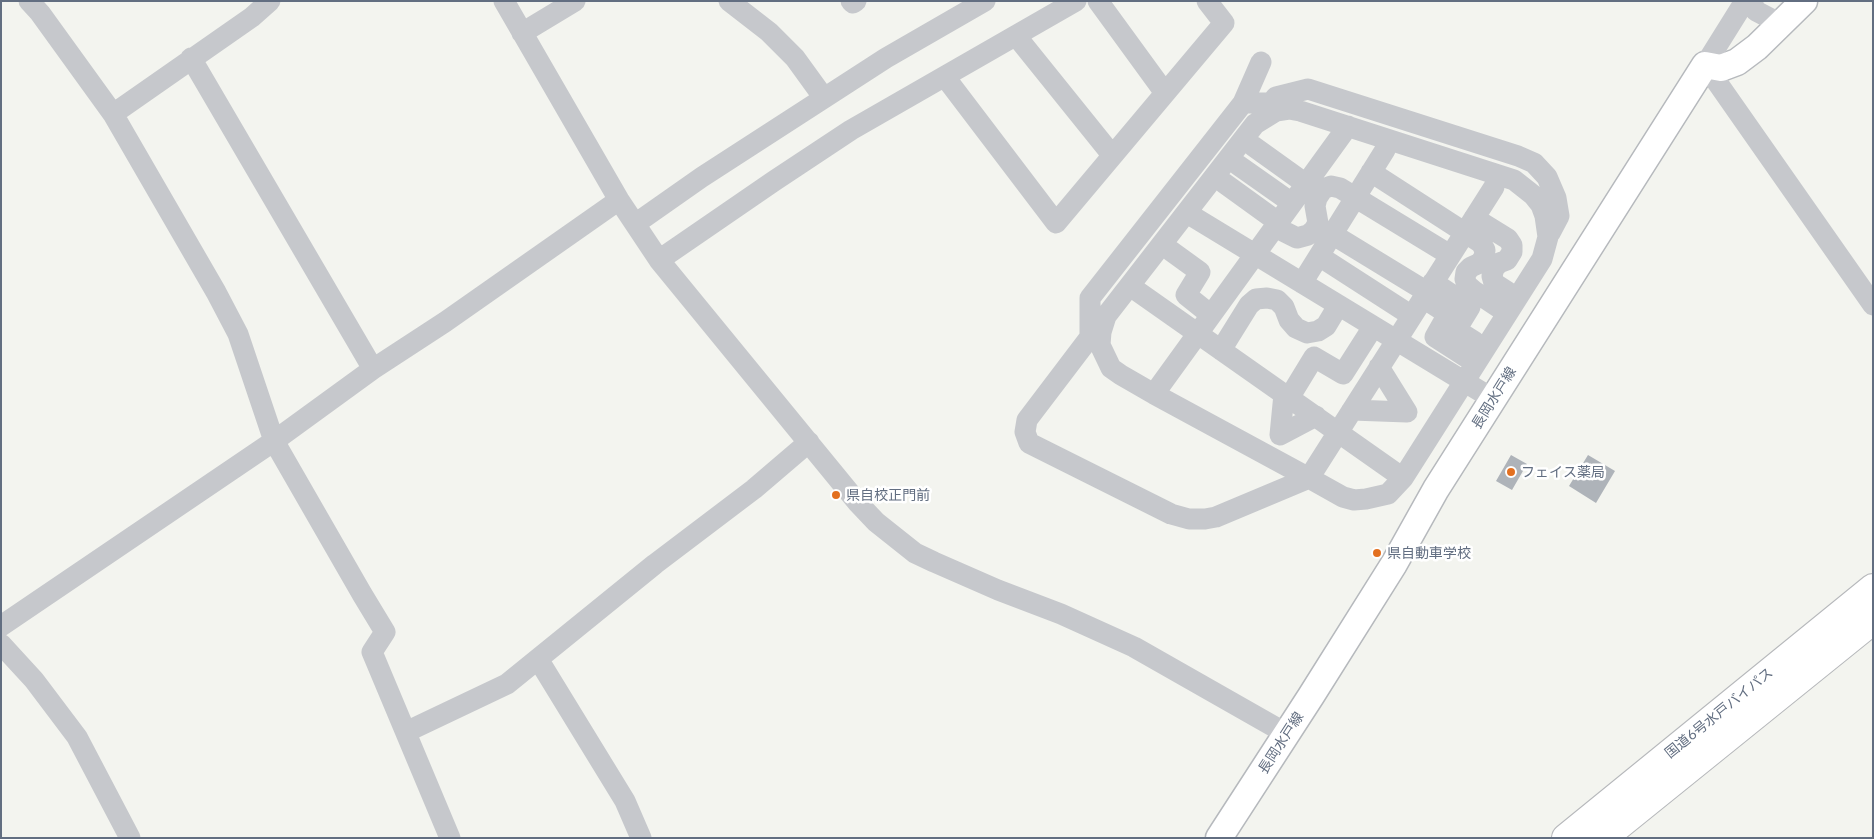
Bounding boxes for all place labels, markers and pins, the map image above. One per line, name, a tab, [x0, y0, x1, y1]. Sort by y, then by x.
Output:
place label: フェイス薬局	[1521, 464, 1605, 480]
marker: フェイス薬局	[1505, 466, 1517, 478]
place label: 県自校正門前	[846, 487, 930, 503]
marker: 県自校正門前	[830, 489, 842, 501]
place label: 県自動車学校	[1387, 545, 1471, 561]
marker: 県自動車学校	[1371, 547, 1383, 559]

